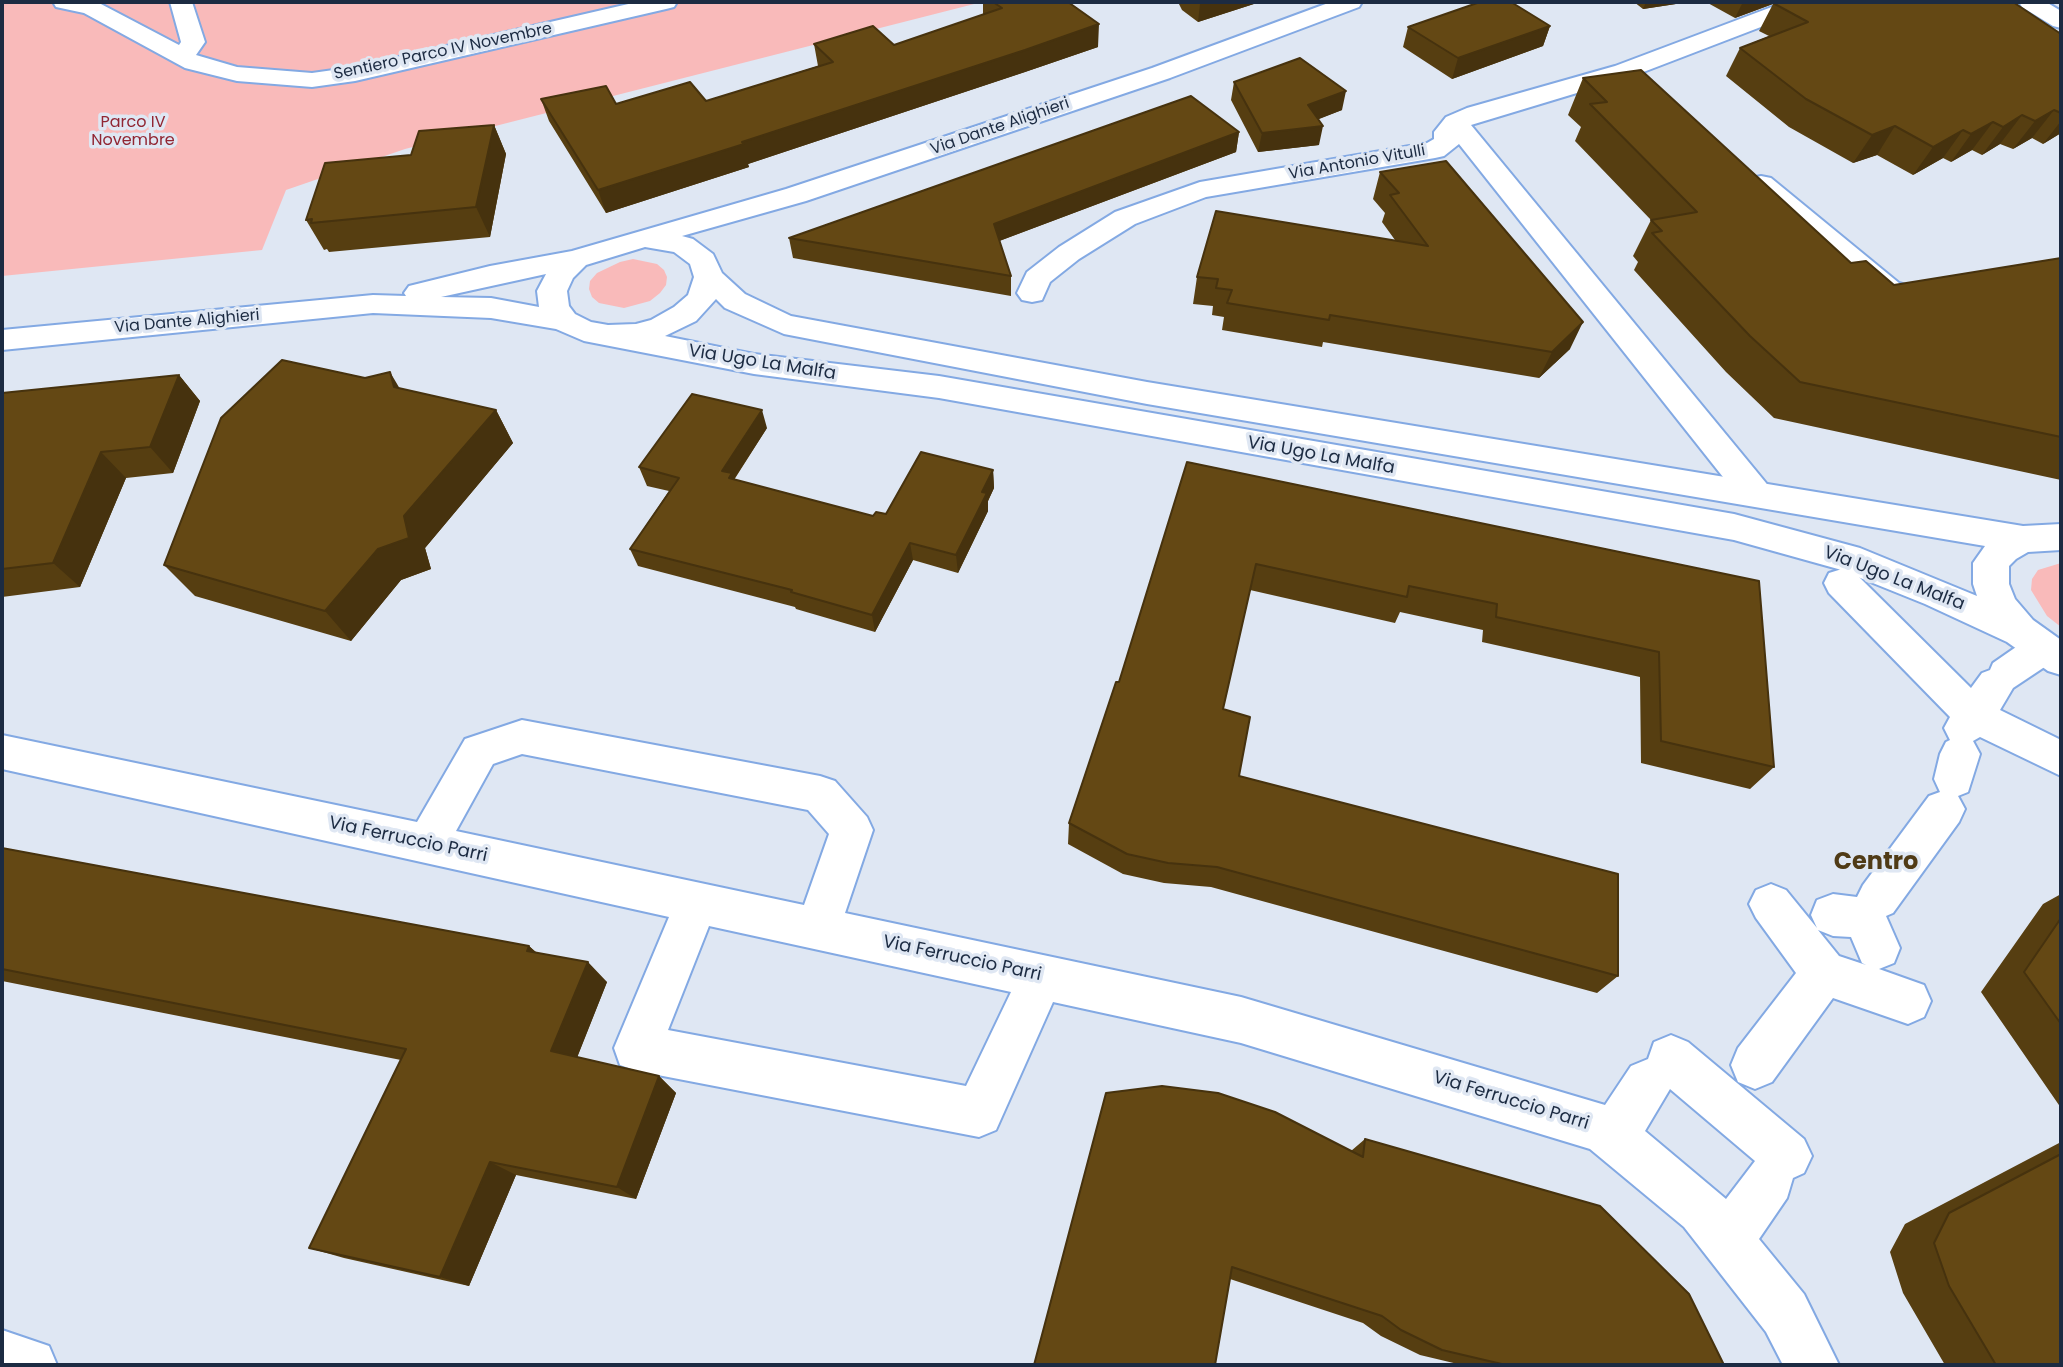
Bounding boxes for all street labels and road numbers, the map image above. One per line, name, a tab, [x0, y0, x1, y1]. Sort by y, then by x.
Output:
street label: Sentiero Parco IV Novembre	[332, 19, 554, 85]
street label: Via Dante Alighieri	[928, 94, 1072, 160]
street label: Via Antonio Vitulli	[1287, 142, 1427, 184]
street label: Via Dante Alighieri	[114, 306, 260, 338]
street label: Via Ugo La Malfa	[687, 341, 837, 385]
street label: Via Ugo La Malfa	[1246, 432, 1396, 480]
street label: Via Ugo La Malfa	[1821, 542, 1967, 616]
street label: Via Ferruccio Parri	[327, 813, 489, 867]
street label: Via Ferruccio Parri	[881, 932, 1043, 986]
street label: Via Ferruccio Parri	[1430, 1067, 1592, 1135]

